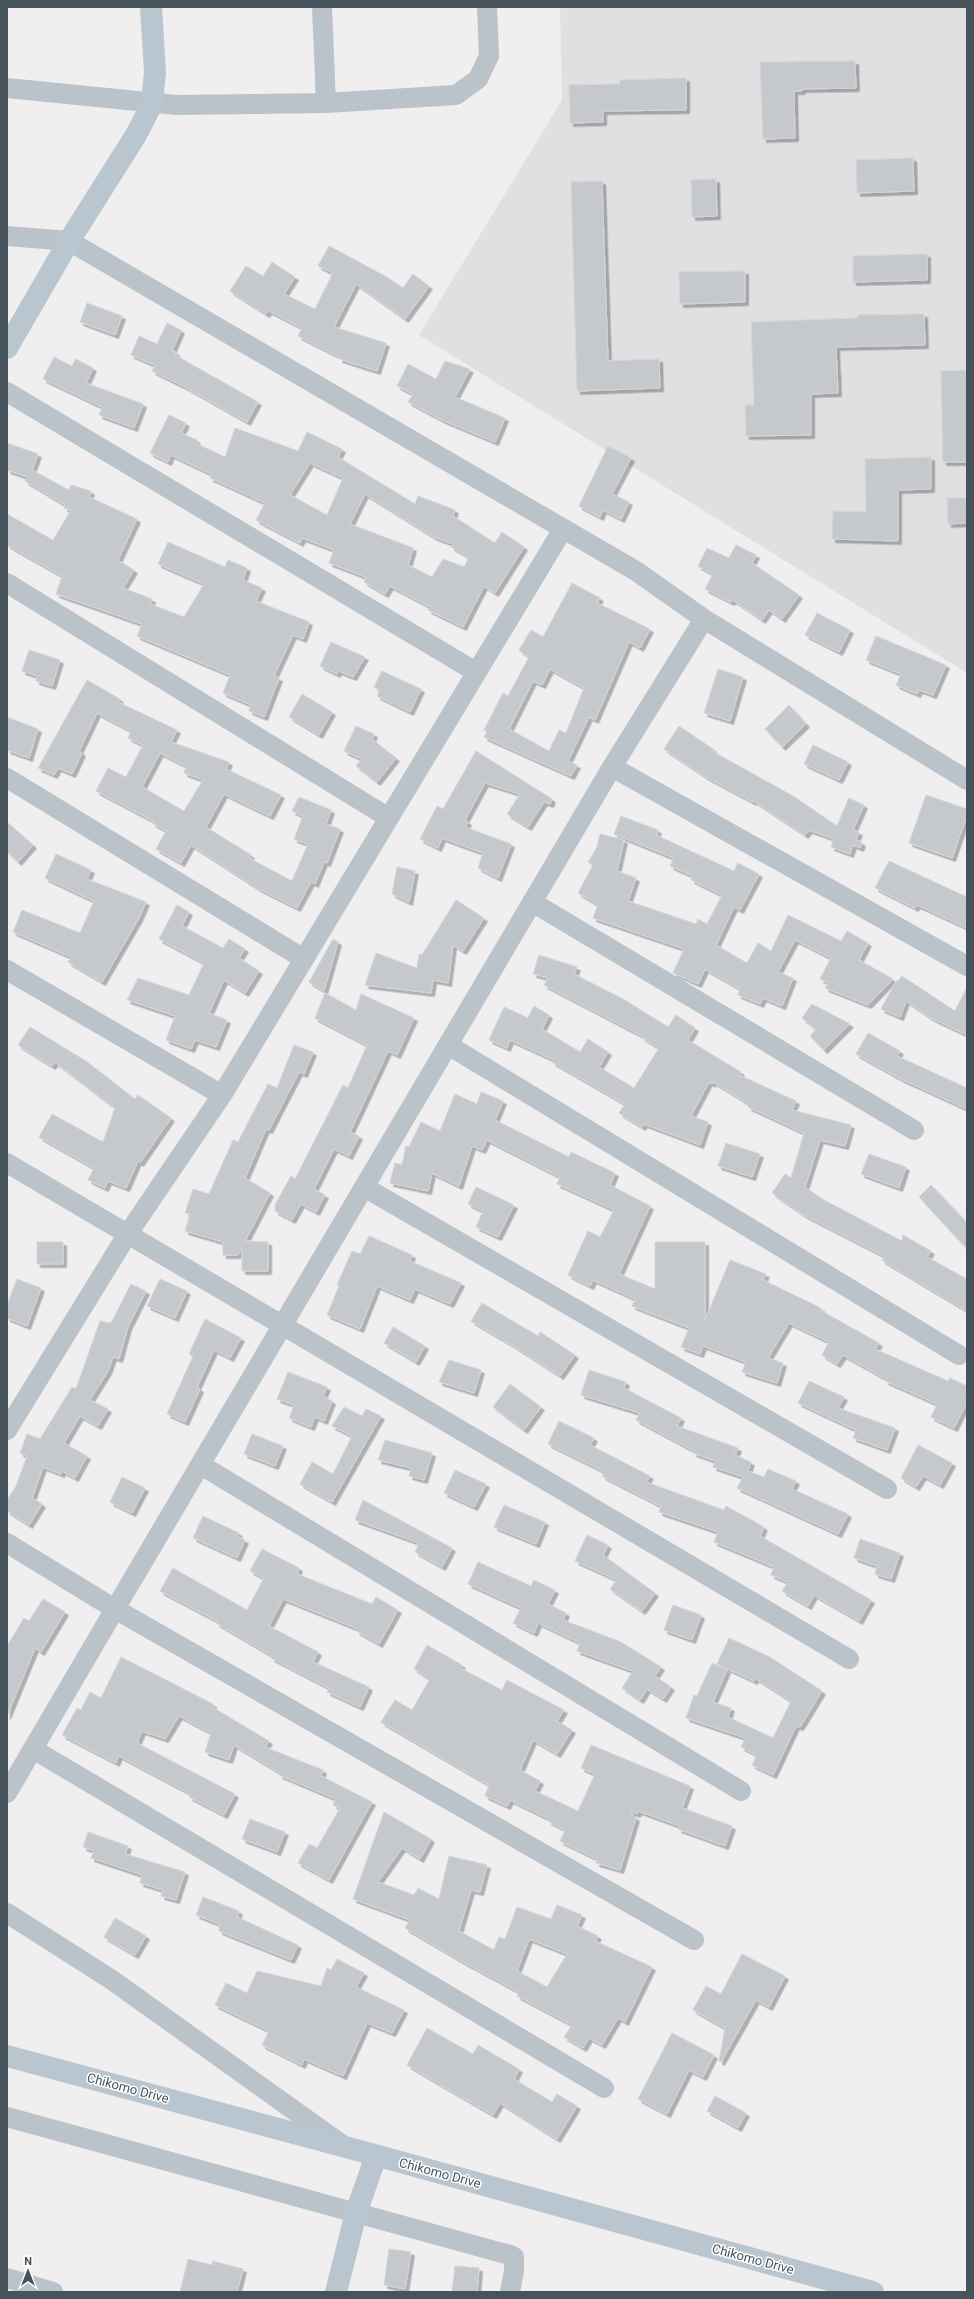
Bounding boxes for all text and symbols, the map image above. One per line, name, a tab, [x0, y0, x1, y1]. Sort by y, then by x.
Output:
street label: Chikomo Drive	[85, 2070, 171, 2106]
street label: Chikomo Drive	[397, 2155, 483, 2191]
street label: Chikomo Drive	[710, 2241, 796, 2277]
north arrow	[8, 2251, 48, 2291]
text: N	[24, 2255, 32, 2268]

